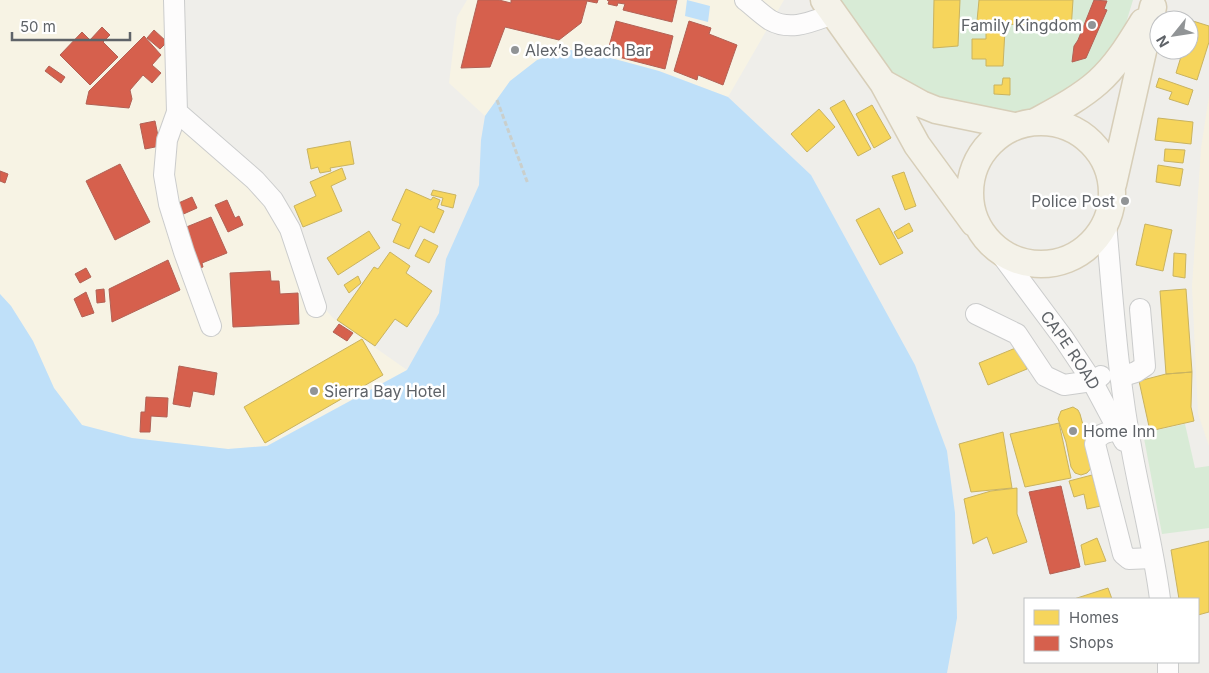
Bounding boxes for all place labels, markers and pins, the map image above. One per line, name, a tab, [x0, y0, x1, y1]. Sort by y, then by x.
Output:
place label: Family Kingdom	[961, 15, 1082, 35]
marker: Family Kingdom	[1086, 19, 1098, 31]
place label: Alex’s Beach Bar	[525, 40, 651, 60]
marker: Alex’s Beach Bar	[509, 44, 521, 56]
place label: Police Post	[1031, 191, 1115, 211]
marker: Police Post	[1119, 195, 1131, 207]
place label: Sierra Bay Hotel	[324, 381, 446, 401]
marker: Sierra Bay Hotel	[308, 385, 320, 397]
place label: Home Inn	[1083, 421, 1156, 441]
marker: Home Inn	[1067, 425, 1079, 437]

